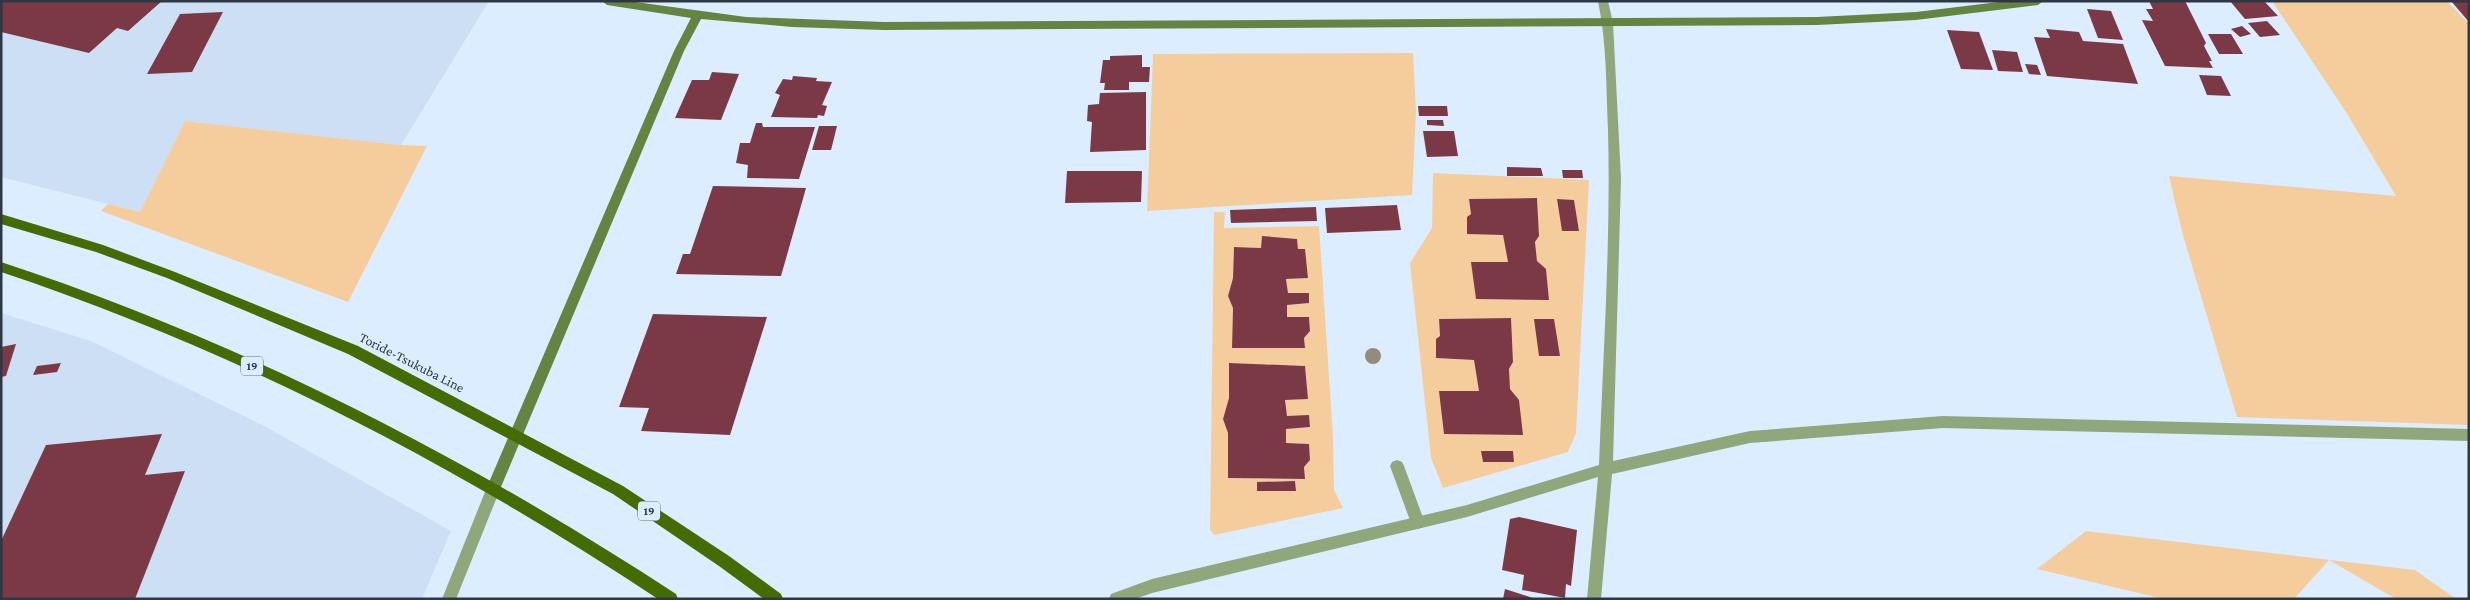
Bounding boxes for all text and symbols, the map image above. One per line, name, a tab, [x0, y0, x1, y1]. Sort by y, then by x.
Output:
street label: Toride-Tsukuba Line	[357, 329, 467, 395]
road number: 19	[241, 356, 263, 376]
road number: 19	[638, 502, 660, 520]

